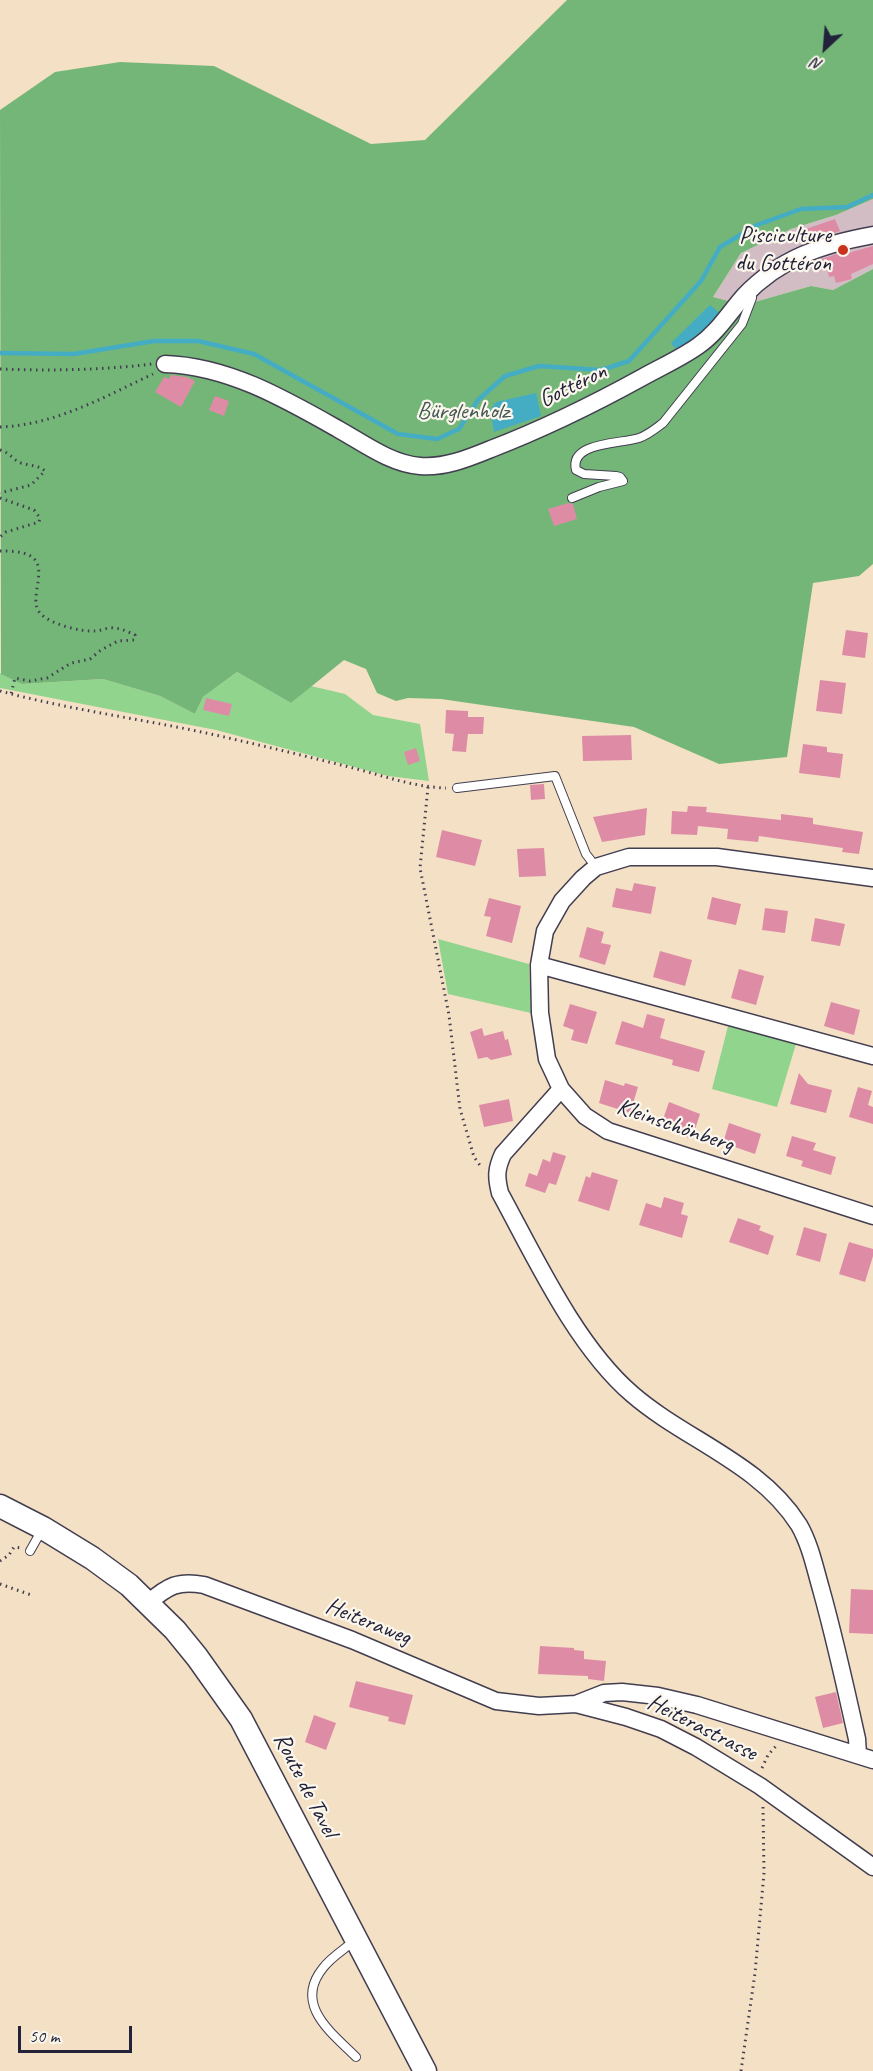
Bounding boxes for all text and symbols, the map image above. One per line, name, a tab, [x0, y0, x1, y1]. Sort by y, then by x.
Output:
north arrow	[795, 18, 855, 78]
text: N	[808, 53, 826, 75]
place label: Pisciculture du Gottéron	[735, 222, 831, 278]
marker: Pisciculture du Gottéron	[836, 243, 850, 257]
street label: Gottéron	[534, 357, 612, 415]
park label: Bürglenholz	[417, 398, 509, 426]
street label: Kleinschönberg	[613, 1093, 737, 1159]
street label: Heiteraweg	[321, 1592, 415, 1652]
street label: Heiterastrasse	[642, 1688, 762, 1768]
street label: Route de Tavel	[266, 1728, 344, 1842]
scale bar	[21, 2014, 135, 2052]
text: 50 m	[29, 2025, 60, 2047]

